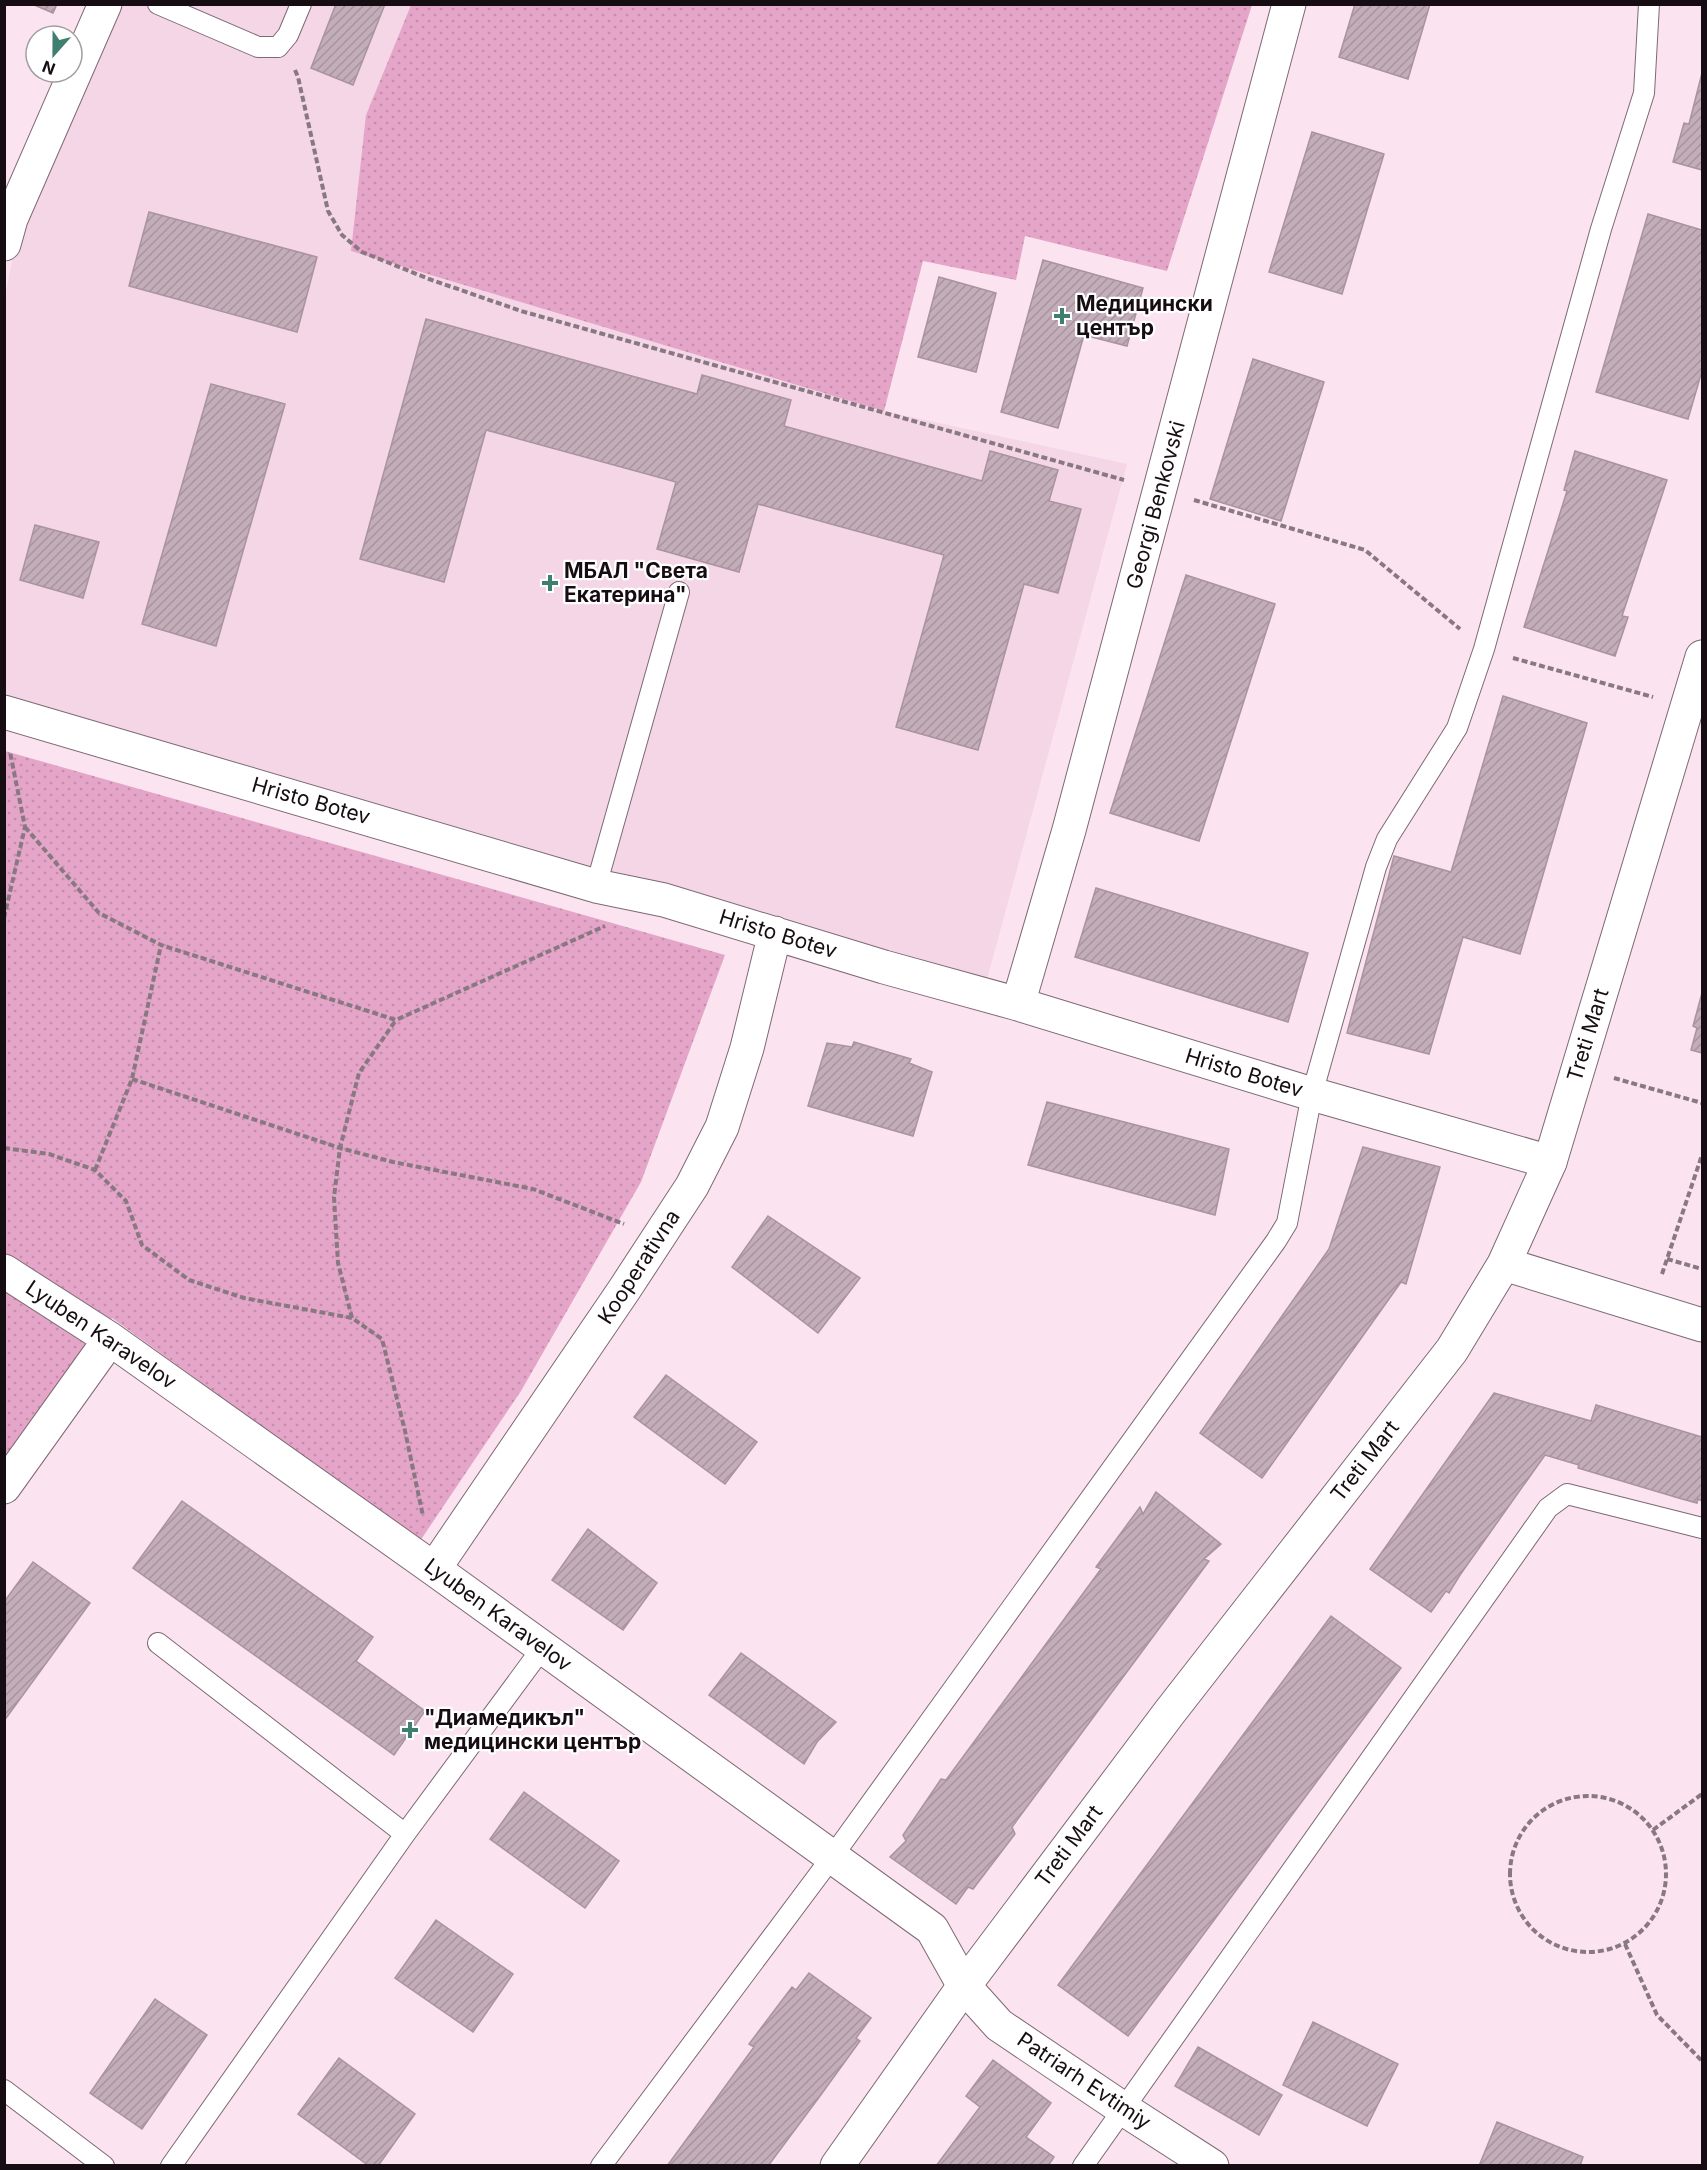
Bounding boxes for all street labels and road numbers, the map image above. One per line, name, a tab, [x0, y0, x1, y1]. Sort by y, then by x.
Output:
street label: Georgi Benkovski	[1121, 418, 1190, 592]
street label: Hristo Botev	[249, 772, 373, 829]
street label: Hristo Botev	[716, 904, 840, 963]
street label: Treti Mart	[1562, 985, 1614, 1084]
street label: Hristo Botev	[1182, 1043, 1306, 1102]
street label: Kooperativna	[592, 1205, 685, 1329]
street label: Lyuben Karavelov	[21, 1275, 181, 1394]
street label: Treti Mart	[1325, 1415, 1404, 1506]
street label: Lyuben Karavelov	[420, 1553, 577, 1677]
street label: Treti Mart	[1030, 1800, 1108, 1892]
street label: Patriarh Evtimiy	[1013, 2027, 1156, 2135]

